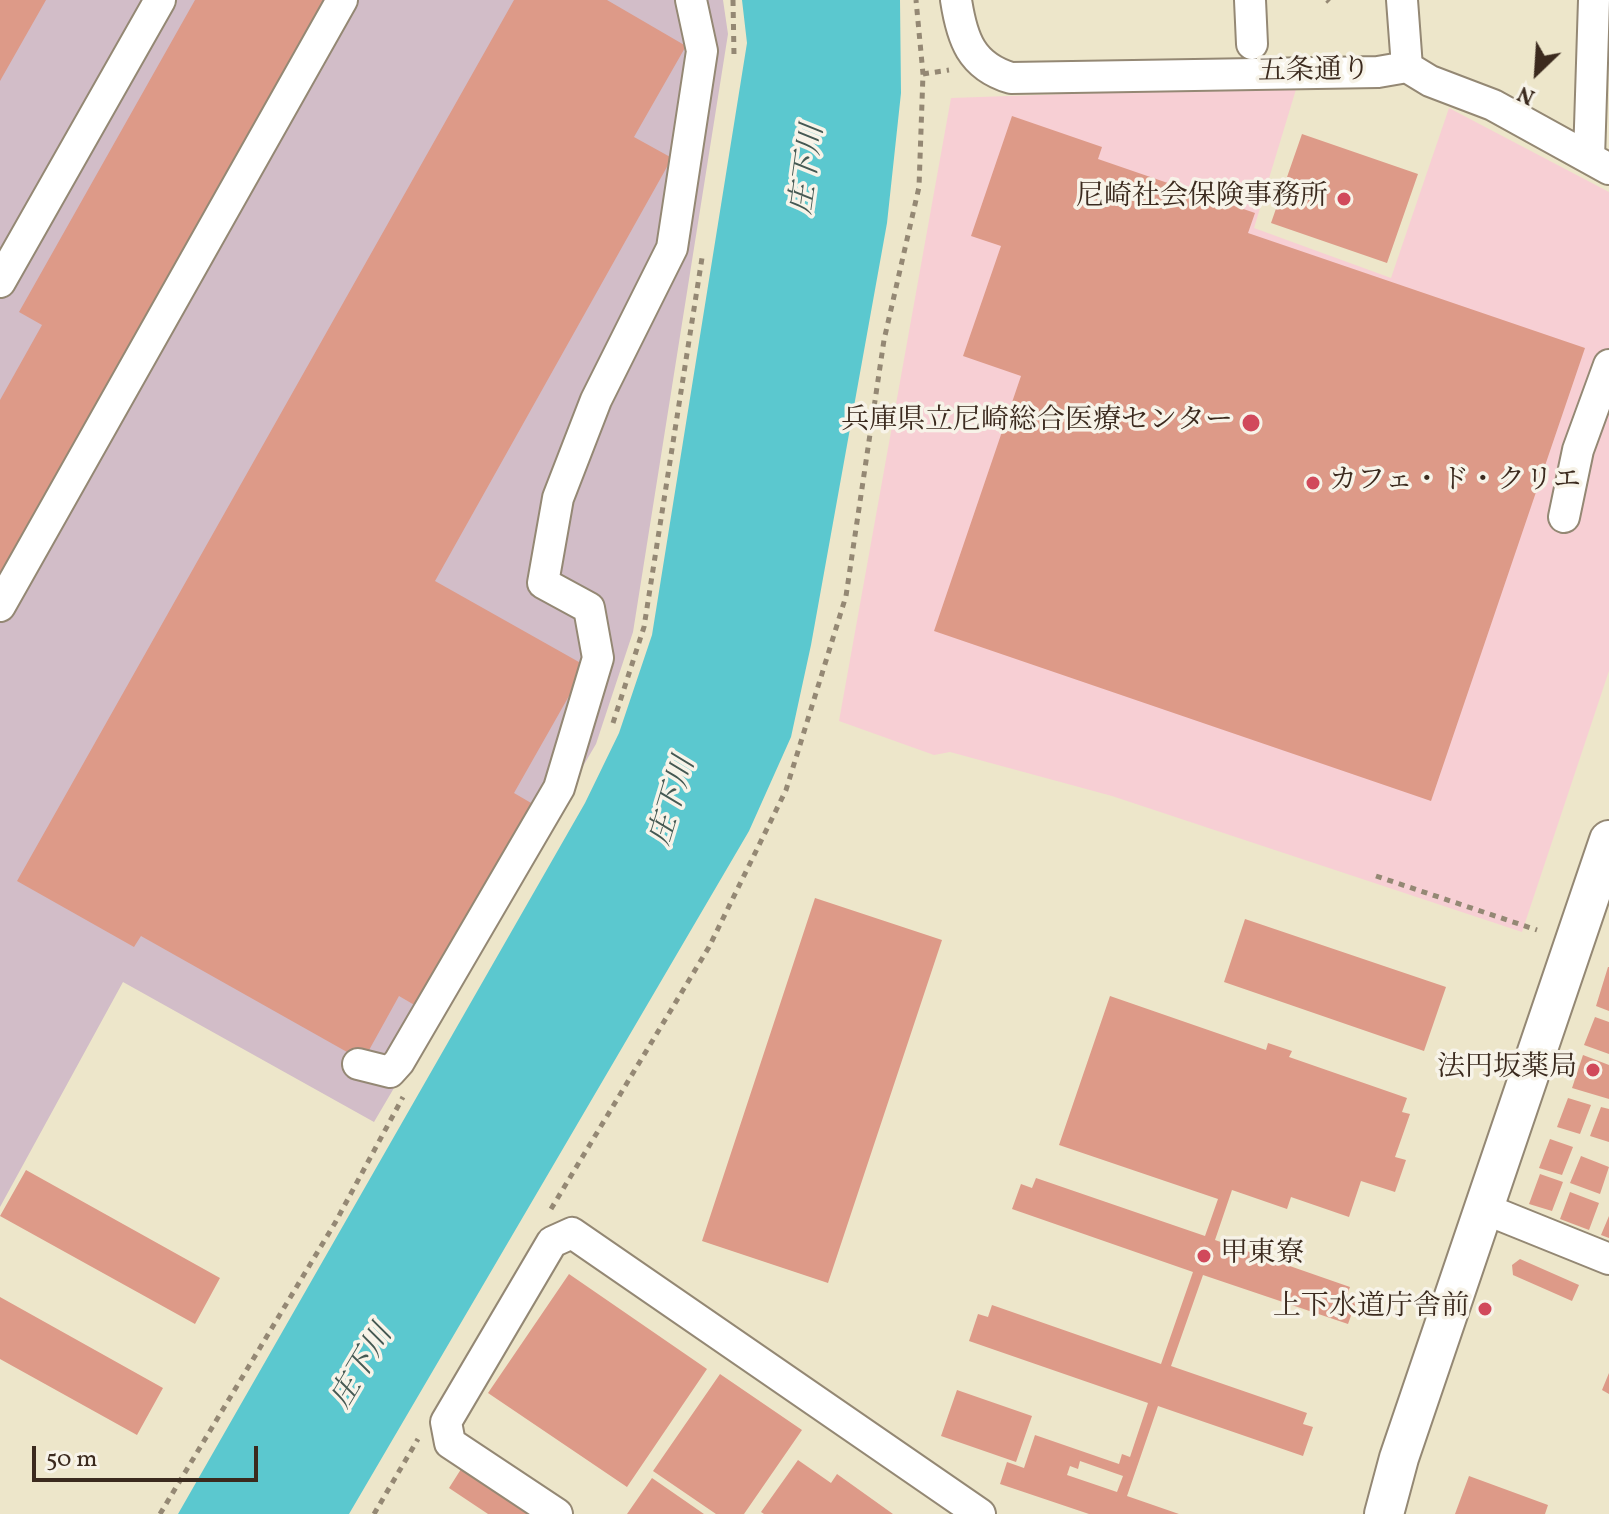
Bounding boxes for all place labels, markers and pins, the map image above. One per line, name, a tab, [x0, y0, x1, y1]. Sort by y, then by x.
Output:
place label: 尼崎社会保険事務所	[1076, 182, 1328, 216]
marker: 尼崎社会保険事務所	[1335, 190, 1353, 208]
place label: 兵庫県立尼崎総合医療センター	[841, 406, 1233, 440]
marker: 兵庫県立尼崎総合医療センター	[1240, 412, 1262, 434]
place label: カフェ・ド・クリエ	[1329, 466, 1581, 500]
marker: カフェ・ド・クリエ	[1304, 474, 1322, 492]
place label: 法円坂薬局	[1437, 1053, 1577, 1087]
marker: 法円坂薬局	[1584, 1061, 1602, 1079]
place label: 甲東寮	[1220, 1239, 1304, 1273]
marker: 甲東寮	[1195, 1247, 1213, 1265]
place label: 上下水道庁舎前	[1273, 1292, 1469, 1326]
marker: 上下水道庁舎前	[1476, 1300, 1494, 1318]

